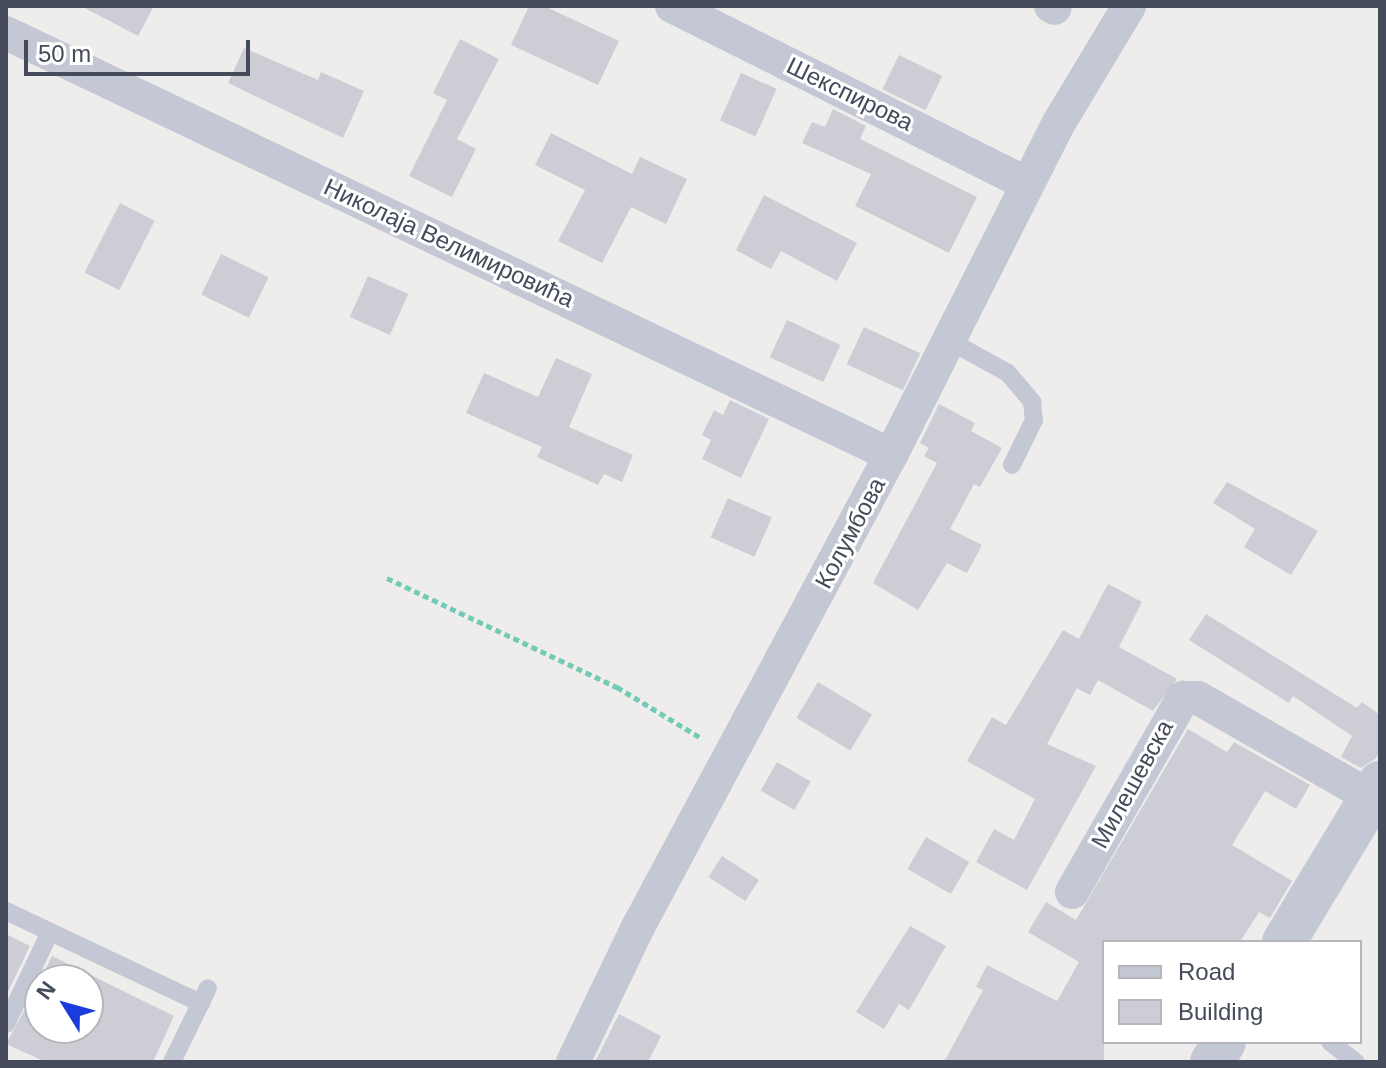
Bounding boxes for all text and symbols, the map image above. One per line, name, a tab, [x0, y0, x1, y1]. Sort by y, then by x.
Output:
scale bar	[28, 24, 254, 74]
text: 50 m	[38, 40, 91, 67]
street label: Шекспирова	[782, 51, 918, 137]
street label: Николаја Велимировића	[319, 172, 579, 314]
street label: Колумбова	[809, 473, 891, 593]
street label: Милешевска	[1085, 715, 1179, 853]
legend	[1102, 940, 1362, 1044]
text: Road	[1178, 958, 1235, 985]
north arrow	[24, 964, 104, 1044]
text: N	[31, 977, 61, 1004]
text: Building	[1178, 998, 1263, 1025]

